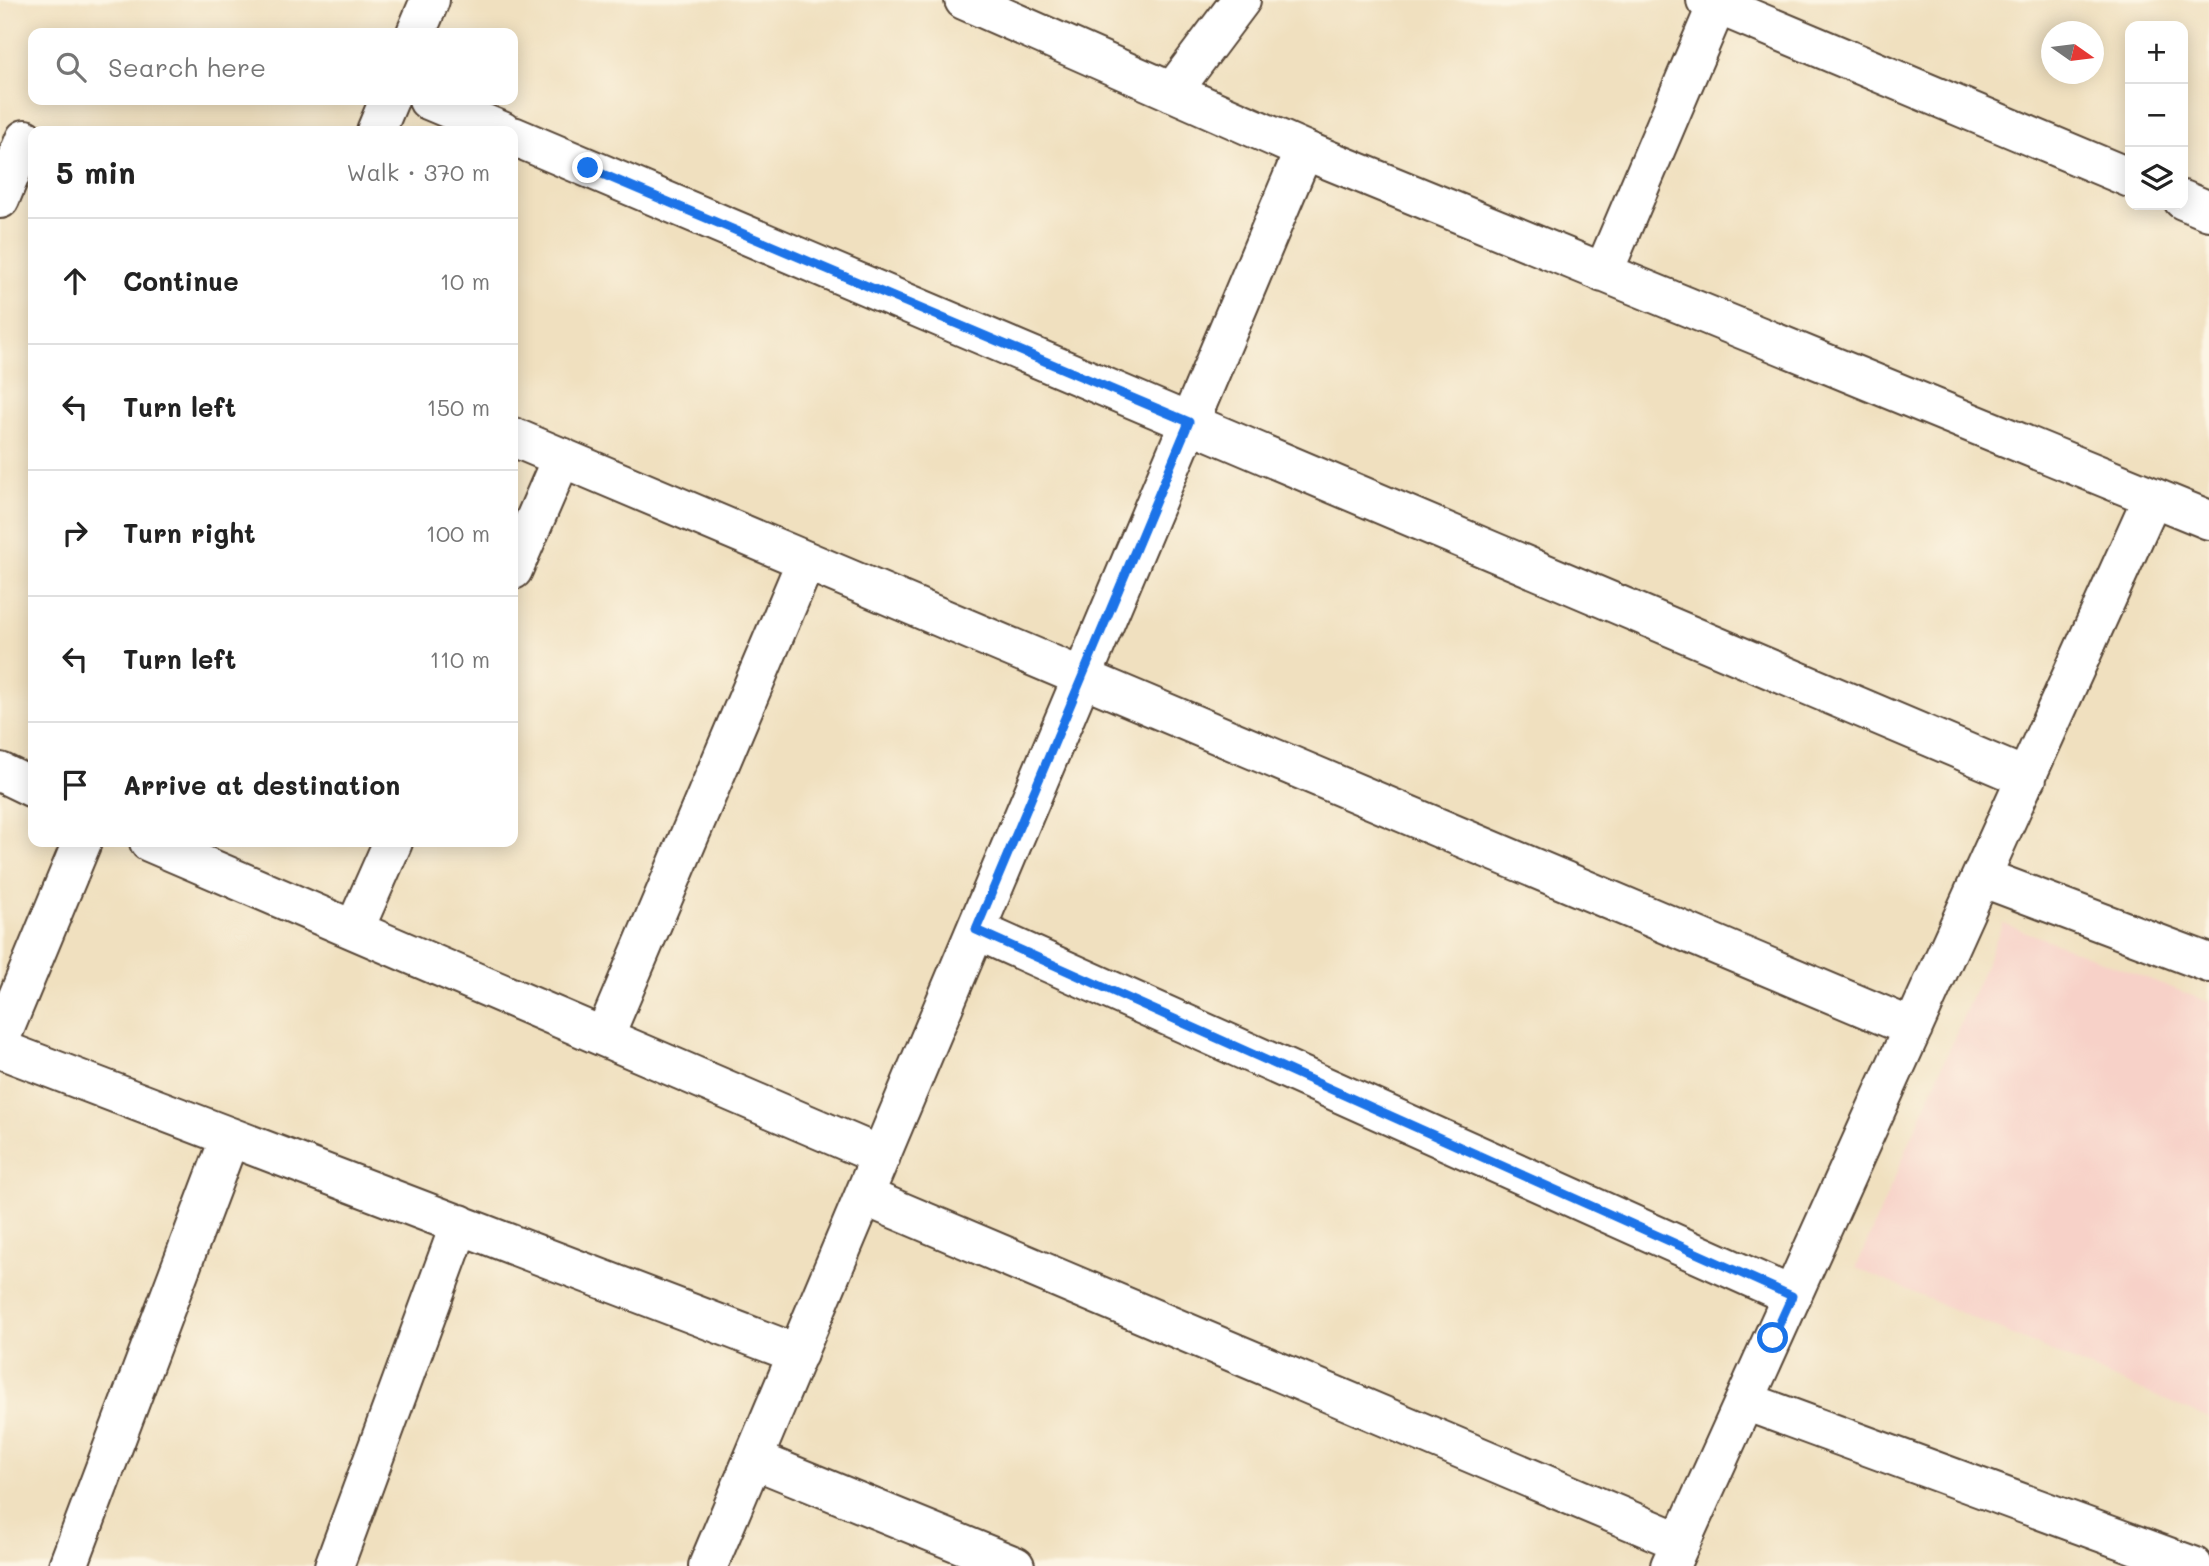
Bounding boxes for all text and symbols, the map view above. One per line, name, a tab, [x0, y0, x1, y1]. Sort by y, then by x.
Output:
north arrow	[2041, 21, 2104, 84]
map controls	[2125, 21, 2188, 210]
button: +	[2125, 21, 2188, 84]
search box	[28, 28, 518, 105]
icon: search	[52, 48, 90, 86]
text: Search here	[108, 50, 266, 84]
button: −	[2125, 84, 2188, 147]
button: layers	[2125, 147, 2188, 210]
text: 5 min	[56, 152, 136, 192]
route end	[572, 152, 603, 183]
text: Walk · 370 m	[347, 157, 490, 187]
icon: ahead	[56, 262, 94, 300]
text: Continue	[123, 264, 239, 298]
text: 10 m	[440, 266, 490, 296]
icon: left	[56, 388, 94, 426]
text: Turn left	[123, 390, 236, 424]
text: 150 m	[426, 392, 490, 422]
icon: right	[56, 514, 94, 552]
text: Turn right	[123, 516, 256, 550]
text: 100 m	[426, 518, 490, 548]
icon: left	[56, 640, 94, 678]
text: Turn left	[123, 642, 236, 676]
text: 110 m	[430, 644, 490, 674]
icon: arrive	[56, 766, 94, 804]
text: Arrive at destination	[123, 768, 400, 802]
route start	[1757, 1322, 1788, 1353]

